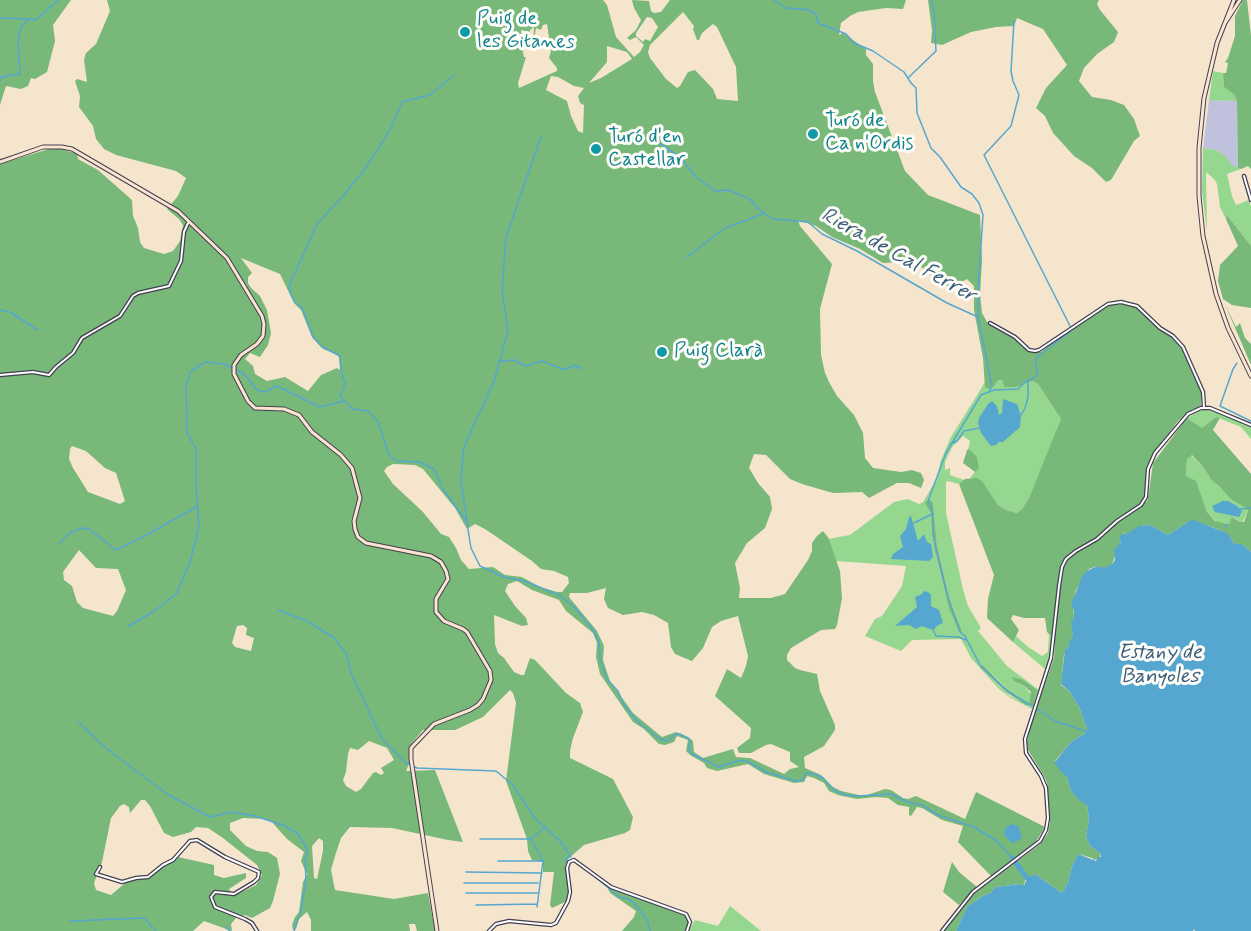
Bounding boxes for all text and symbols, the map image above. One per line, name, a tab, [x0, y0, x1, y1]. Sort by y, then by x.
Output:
place label: Puig de les Gitanes	[477, 8, 574, 55]
marker: Puig de les Gitanes	[458, 25, 472, 39]
place label: Turó de Ca n'Ordis	[825, 110, 913, 157]
place label: Turó d'en Castellar	[608, 126, 685, 173]
marker: Turó de Ca n'Ordis	[806, 127, 820, 141]
marker: Turó d'en Castellar	[589, 142, 603, 156]
water label: Riera de Cal Ferrer	[816, 203, 980, 309]
place label: Puig Clarà	[674, 340, 763, 364]
marker: Puig Clarà	[655, 345, 669, 359]
water label: Estany de Banyoles	[1118, 641, 1202, 691]

